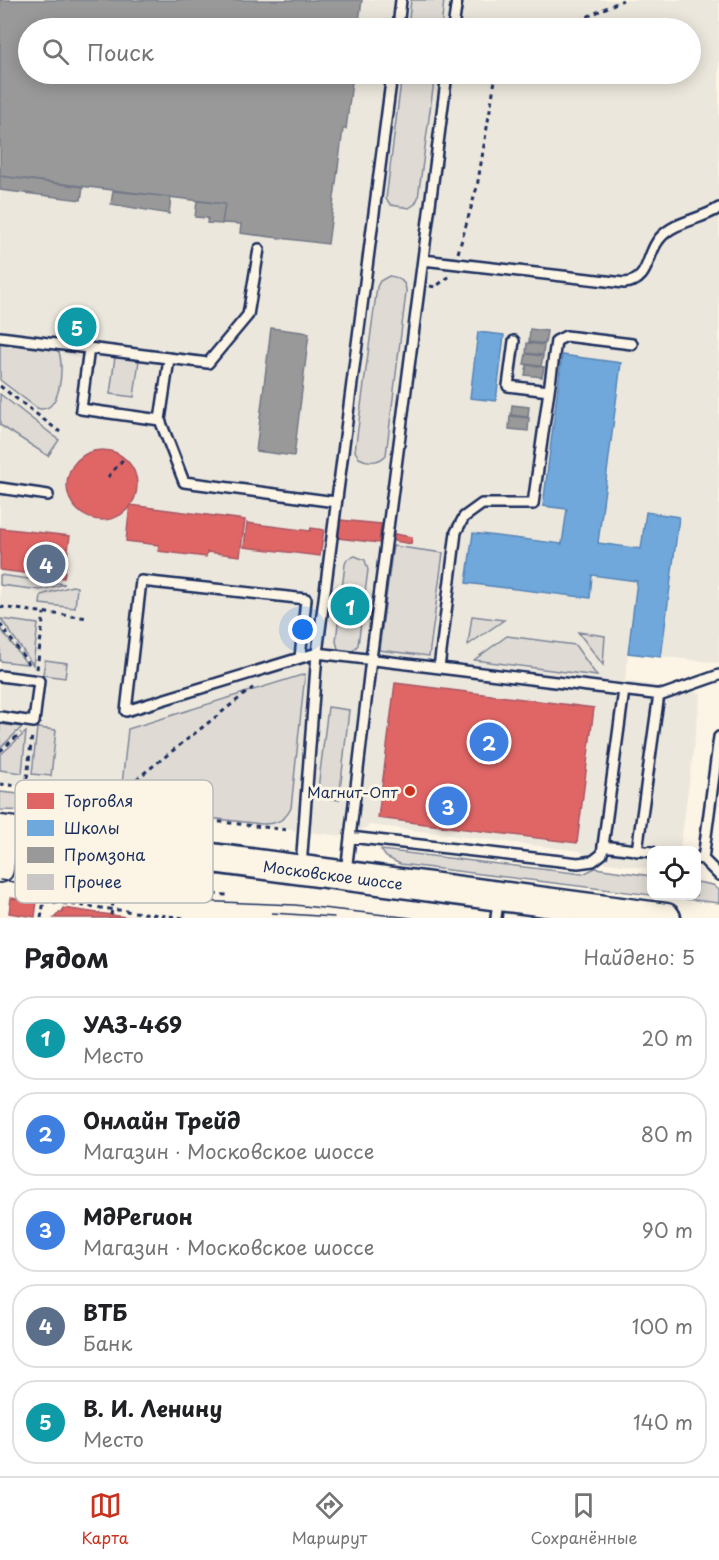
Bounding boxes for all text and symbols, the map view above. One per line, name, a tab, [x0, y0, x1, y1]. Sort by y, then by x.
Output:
search box	[18, 18, 701, 84]
icon: search	[39, 35, 72, 68]
text: Поиск	[87, 35, 154, 68]
pin: 5	[58, 304, 97, 350]
pin: 4	[26, 542, 66, 586]
pin: 1	[330, 584, 370, 628]
your location	[288, 615, 317, 644]
pin: 2	[470, 720, 508, 764]
legend	[15, 780, 213, 903]
place label: Магнит-Опт	[307, 780, 399, 803]
marker: Магнит-Опт	[403, 784, 417, 798]
pin: 3	[428, 784, 468, 828]
text: Торговля	[64, 788, 133, 812]
text: Школы	[64, 815, 120, 839]
text: Промзона	[64, 842, 145, 866]
map controls	[647, 846, 701, 900]
button: locate	[647, 846, 701, 900]
street label: Московское шоссе	[262, 853, 404, 895]
text: Прочее	[64, 869, 122, 893]
text: Рядом	[24, 938, 109, 977]
text: Найдено: 5	[584, 942, 695, 972]
text: УАЗ-469	[83, 1007, 182, 1040]
text: 1	[41, 1023, 50, 1053]
text: 20 m	[641, 1023, 693, 1053]
text: Место	[83, 1040, 144, 1070]
text: Онлайн Трейд	[83, 1103, 241, 1136]
text: 2	[38, 1119, 53, 1149]
text: 80 m	[641, 1119, 693, 1149]
text: Магазин · Московское шоссе	[83, 1136, 374, 1166]
text: МдРегион	[83, 1199, 193, 1232]
text: 3	[39, 1215, 52, 1245]
text: 90 m	[642, 1215, 693, 1245]
text: Магазин · Московское шоссе	[83, 1232, 374, 1262]
text: ВТБ	[83, 1295, 127, 1328]
text: 4	[39, 1311, 52, 1341]
text: 100 m	[632, 1311, 693, 1341]
text: Банк	[83, 1328, 132, 1358]
text: В. И. Ленину	[83, 1391, 222, 1424]
text: 5	[39, 1407, 52, 1437]
text: 140 m	[633, 1407, 693, 1437]
text: Место	[83, 1424, 144, 1454]
tab: Карта	[82, 1489, 129, 1549]
tab: Маршрут	[292, 1489, 367, 1549]
tab: Сохранённые	[530, 1489, 637, 1549]

